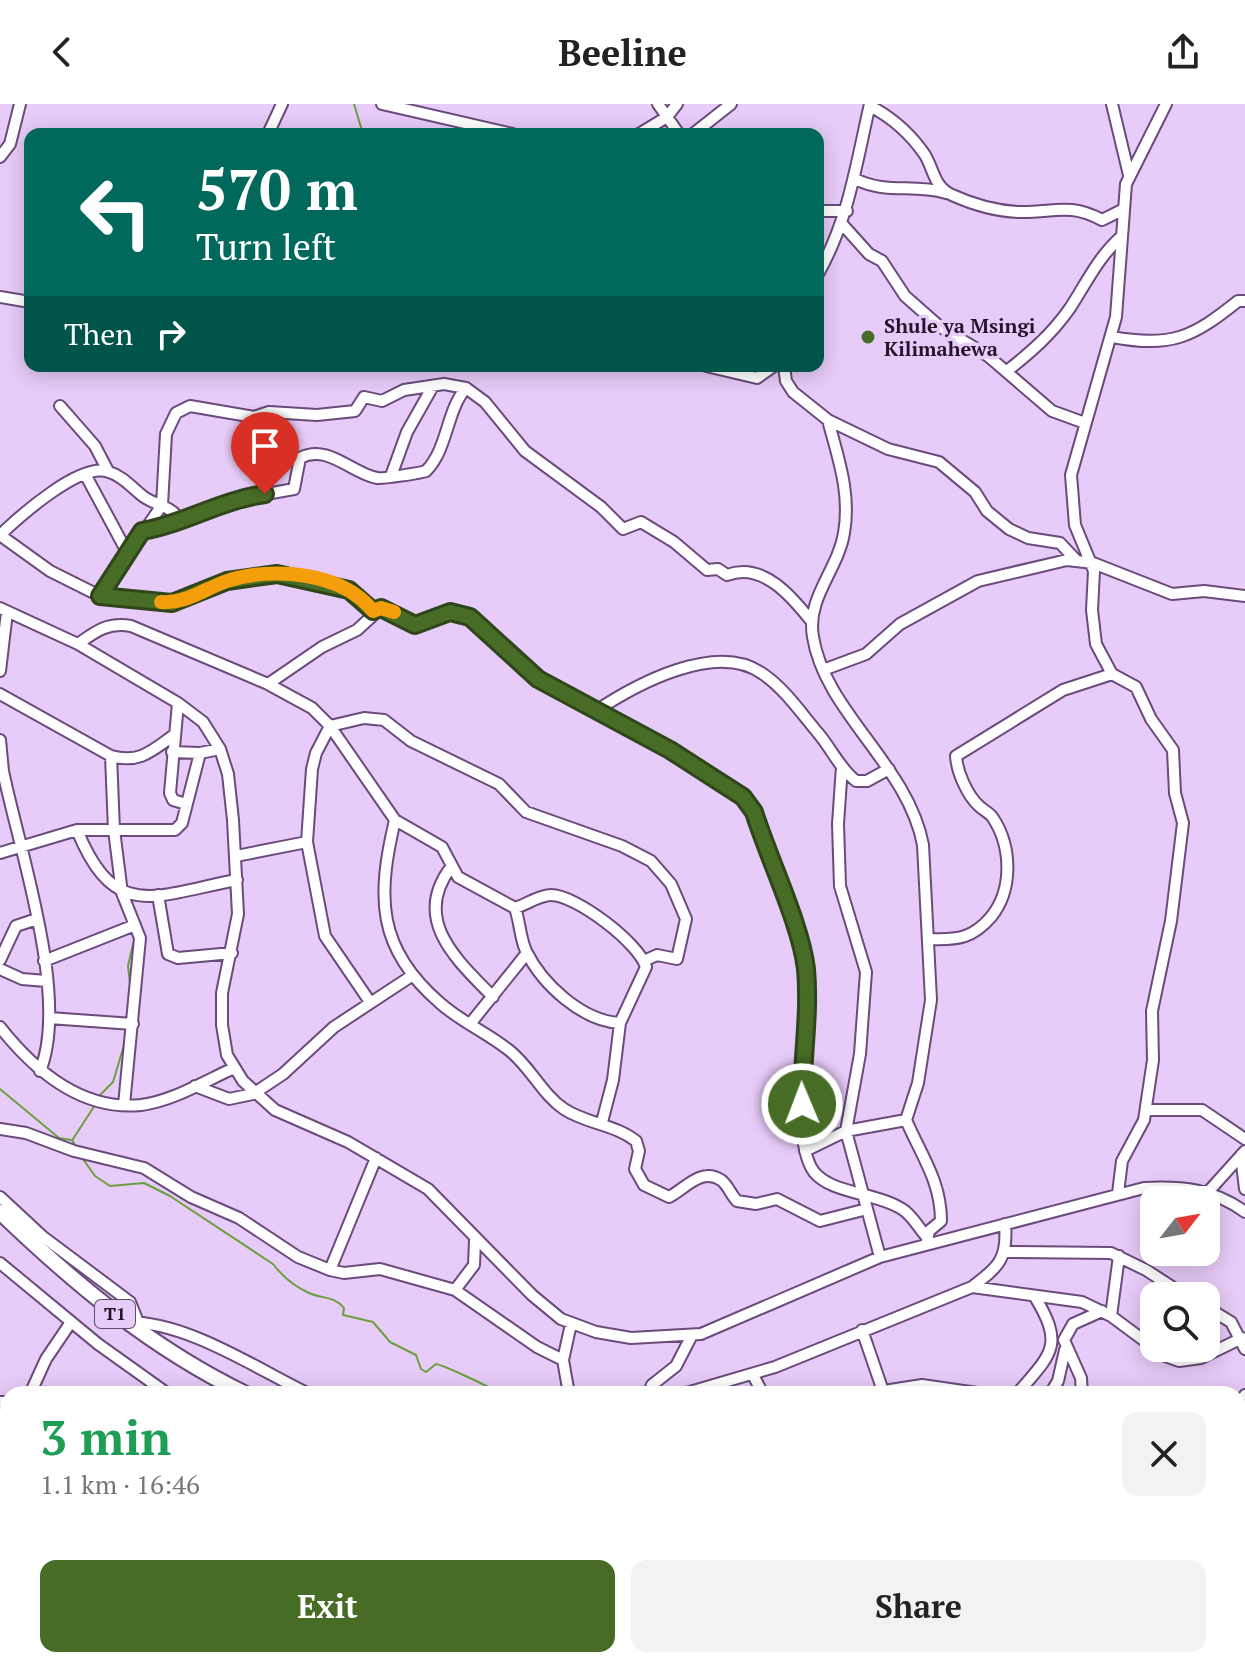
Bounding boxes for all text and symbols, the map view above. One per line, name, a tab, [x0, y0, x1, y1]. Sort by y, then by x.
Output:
text: Beeline	[558, 29, 687, 76]
icon: back	[40, 30, 84, 74]
icon: share	[1161, 30, 1205, 74]
text: 570 m	[196, 152, 358, 226]
icon: left	[64, 160, 168, 264]
text: Turn left	[196, 223, 336, 270]
icon: right	[149, 312, 193, 356]
place label: Shule ya Msingi Kilimahewa	[884, 312, 1036, 362]
text: Then	[64, 314, 133, 354]
marker: Shule ya Msingi Kilimahewa	[859, 328, 877, 346]
pin	[231, 412, 299, 494]
icon: arrive	[243, 424, 287, 468]
position arrow	[760, 1062, 844, 1146]
north arrow	[1140, 1186, 1220, 1266]
map controls	[1140, 1186, 1220, 1362]
button: search	[1140, 1282, 1220, 1362]
road number: T1	[95, 1300, 135, 1328]
text: 3 min	[40, 1405, 171, 1469]
button: close	[1122, 1412, 1206, 1496]
text: 1.1 km · 16:46	[40, 1467, 200, 1501]
button: Exit	[40, 1560, 615, 1652]
button: Share	[631, 1560, 1206, 1652]

